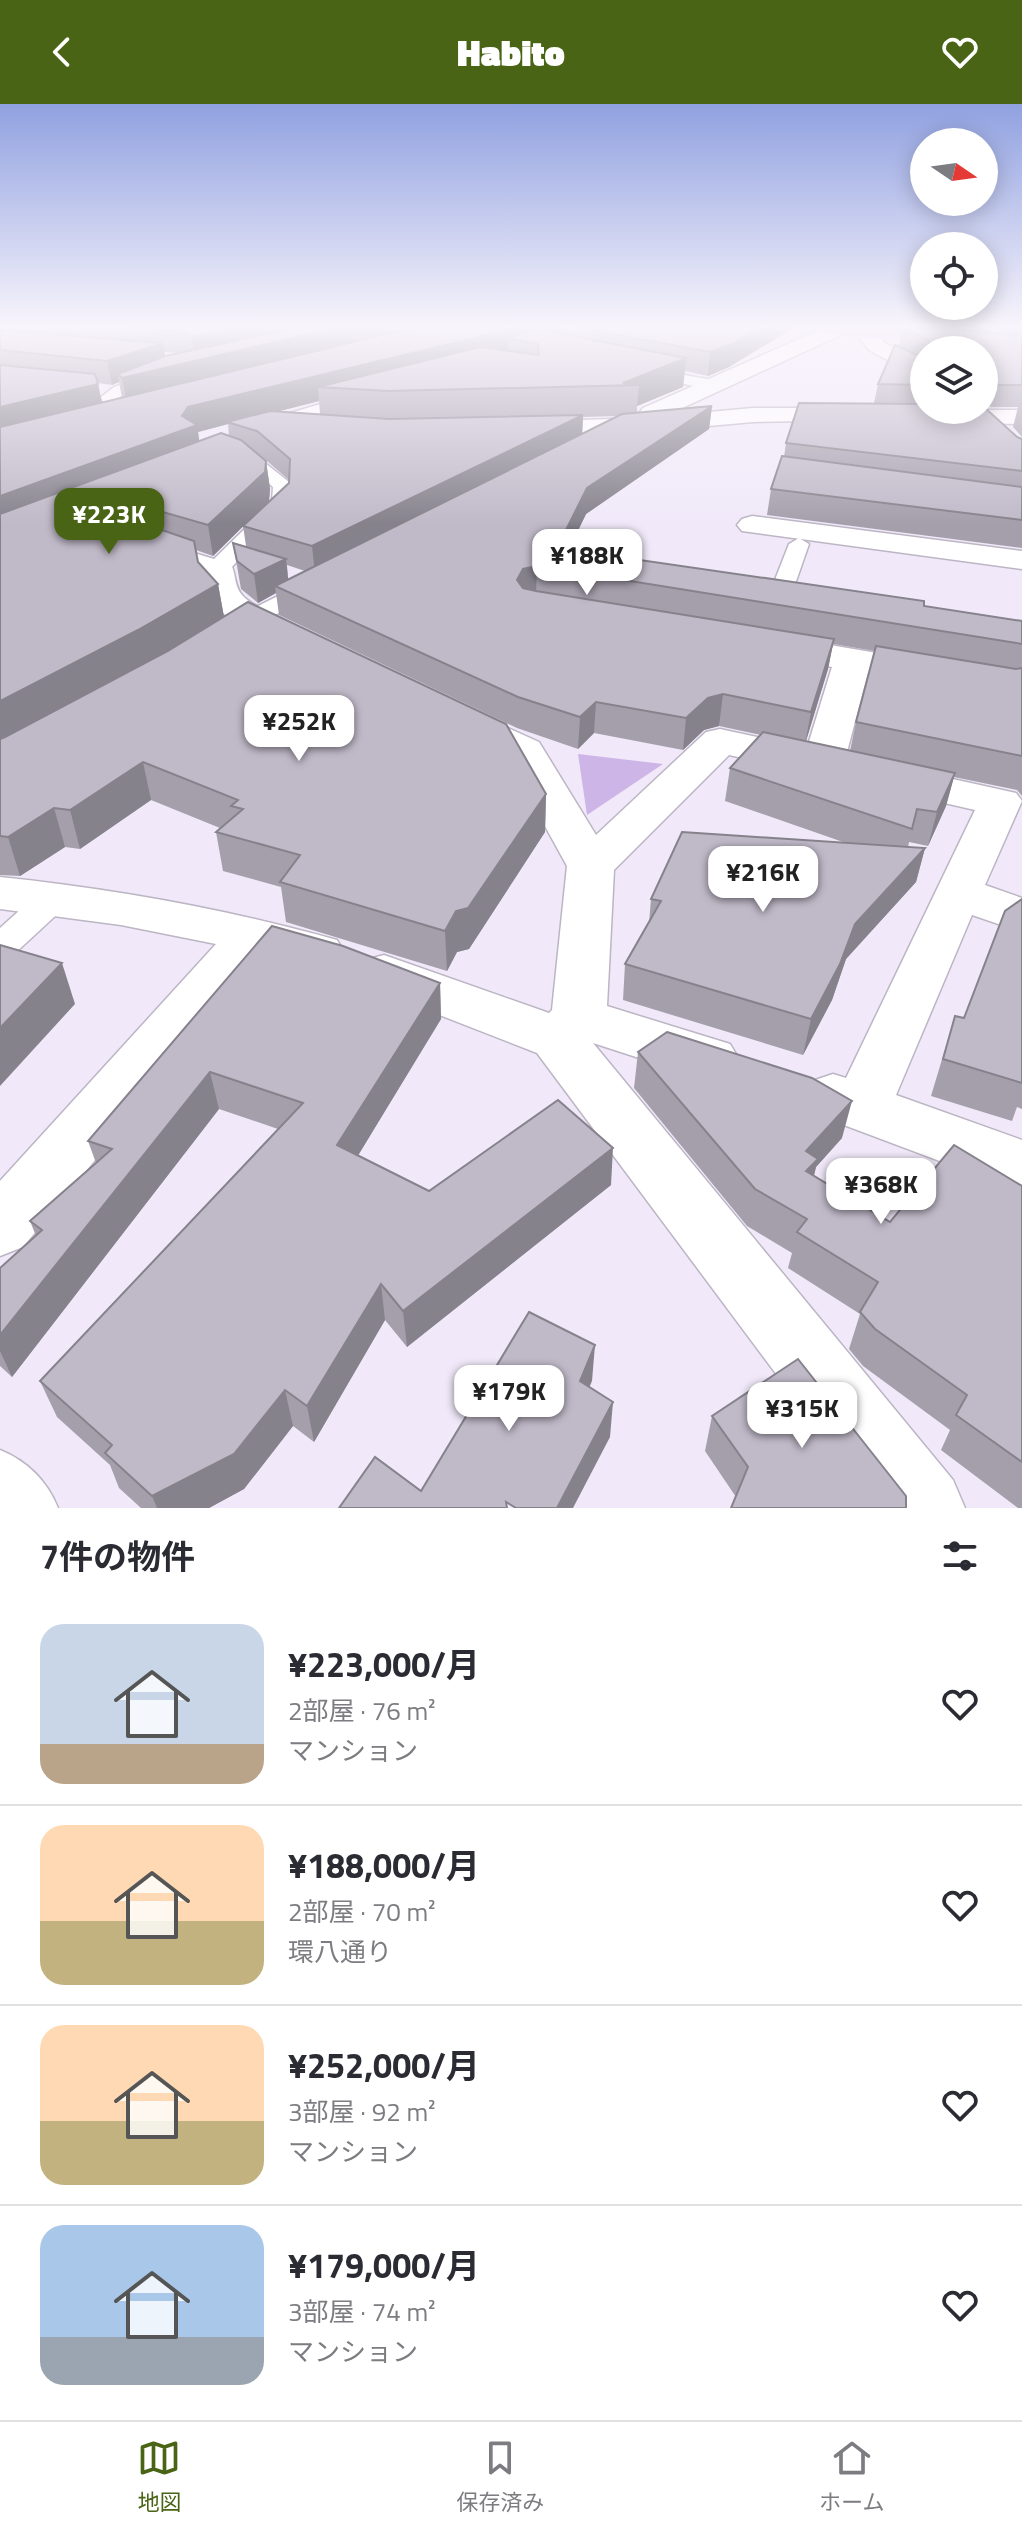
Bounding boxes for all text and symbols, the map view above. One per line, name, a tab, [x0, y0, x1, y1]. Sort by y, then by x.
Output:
text: Habito	[457, 25, 565, 80]
icon: back	[40, 30, 84, 74]
icon: heart	[938, 30, 982, 74]
north arrow	[910, 128, 998, 216]
map controls	[910, 128, 998, 424]
button: locate	[910, 232, 998, 320]
button: layers	[910, 336, 998, 424]
pin: ¥223K	[53, 488, 165, 556]
text: ¥223K	[72, 494, 146, 533]
pin: ¥188K	[531, 529, 643, 597]
text: ¥188K	[550, 535, 624, 574]
pin: ¥252K	[243, 695, 355, 763]
text: ¥252K	[262, 701, 336, 740]
pin: ¥216K	[707, 846, 819, 914]
text: ¥216K	[726, 852, 800, 891]
pin: ¥368K	[825, 1158, 937, 1226]
text: ¥368K	[844, 1164, 918, 1203]
pin: ¥179K	[453, 1365, 565, 1433]
text: ¥179K	[472, 1371, 546, 1410]
pin: ¥315K	[746, 1382, 858, 1450]
text: ¥315K	[765, 1388, 839, 1427]
text: 7件の物件	[40, 1530, 195, 1582]
icon: filters	[938, 1534, 982, 1578]
text: ¥223,000/月	[288, 1638, 480, 1690]
icon: home	[104, 1656, 200, 1752]
icon: heart	[938, 1682, 982, 1726]
text: 2部屋 · 76 m²	[288, 1691, 436, 1730]
text: マンション	[288, 1731, 418, 1770]
text: ¥188,000/月	[288, 1839, 480, 1891]
icon: home	[104, 1857, 200, 1953]
icon: heart	[938, 1883, 982, 1927]
text: 2部屋 · 70 m²	[288, 1892, 436, 1931]
text: 環八通り	[288, 1932, 392, 1971]
text: ¥252,000/月	[288, 2039, 480, 2091]
icon: home	[104, 2057, 200, 2153]
icon: heart	[938, 2083, 982, 2127]
text: 3部屋 · 92 m²	[288, 2092, 436, 2131]
text: マンション	[288, 2132, 418, 2171]
text: ¥179,000/月	[288, 2239, 480, 2291]
icon: home	[104, 2257, 200, 2353]
icon: heart	[938, 2283, 982, 2327]
text: 3部屋 · 74 m²	[288, 2292, 436, 2331]
text: マンション	[288, 2332, 418, 2371]
tab: 地図	[137, 2436, 181, 2519]
tab: 保存済み	[456, 2436, 544, 2519]
tab: ホーム	[819, 2436, 885, 2519]

